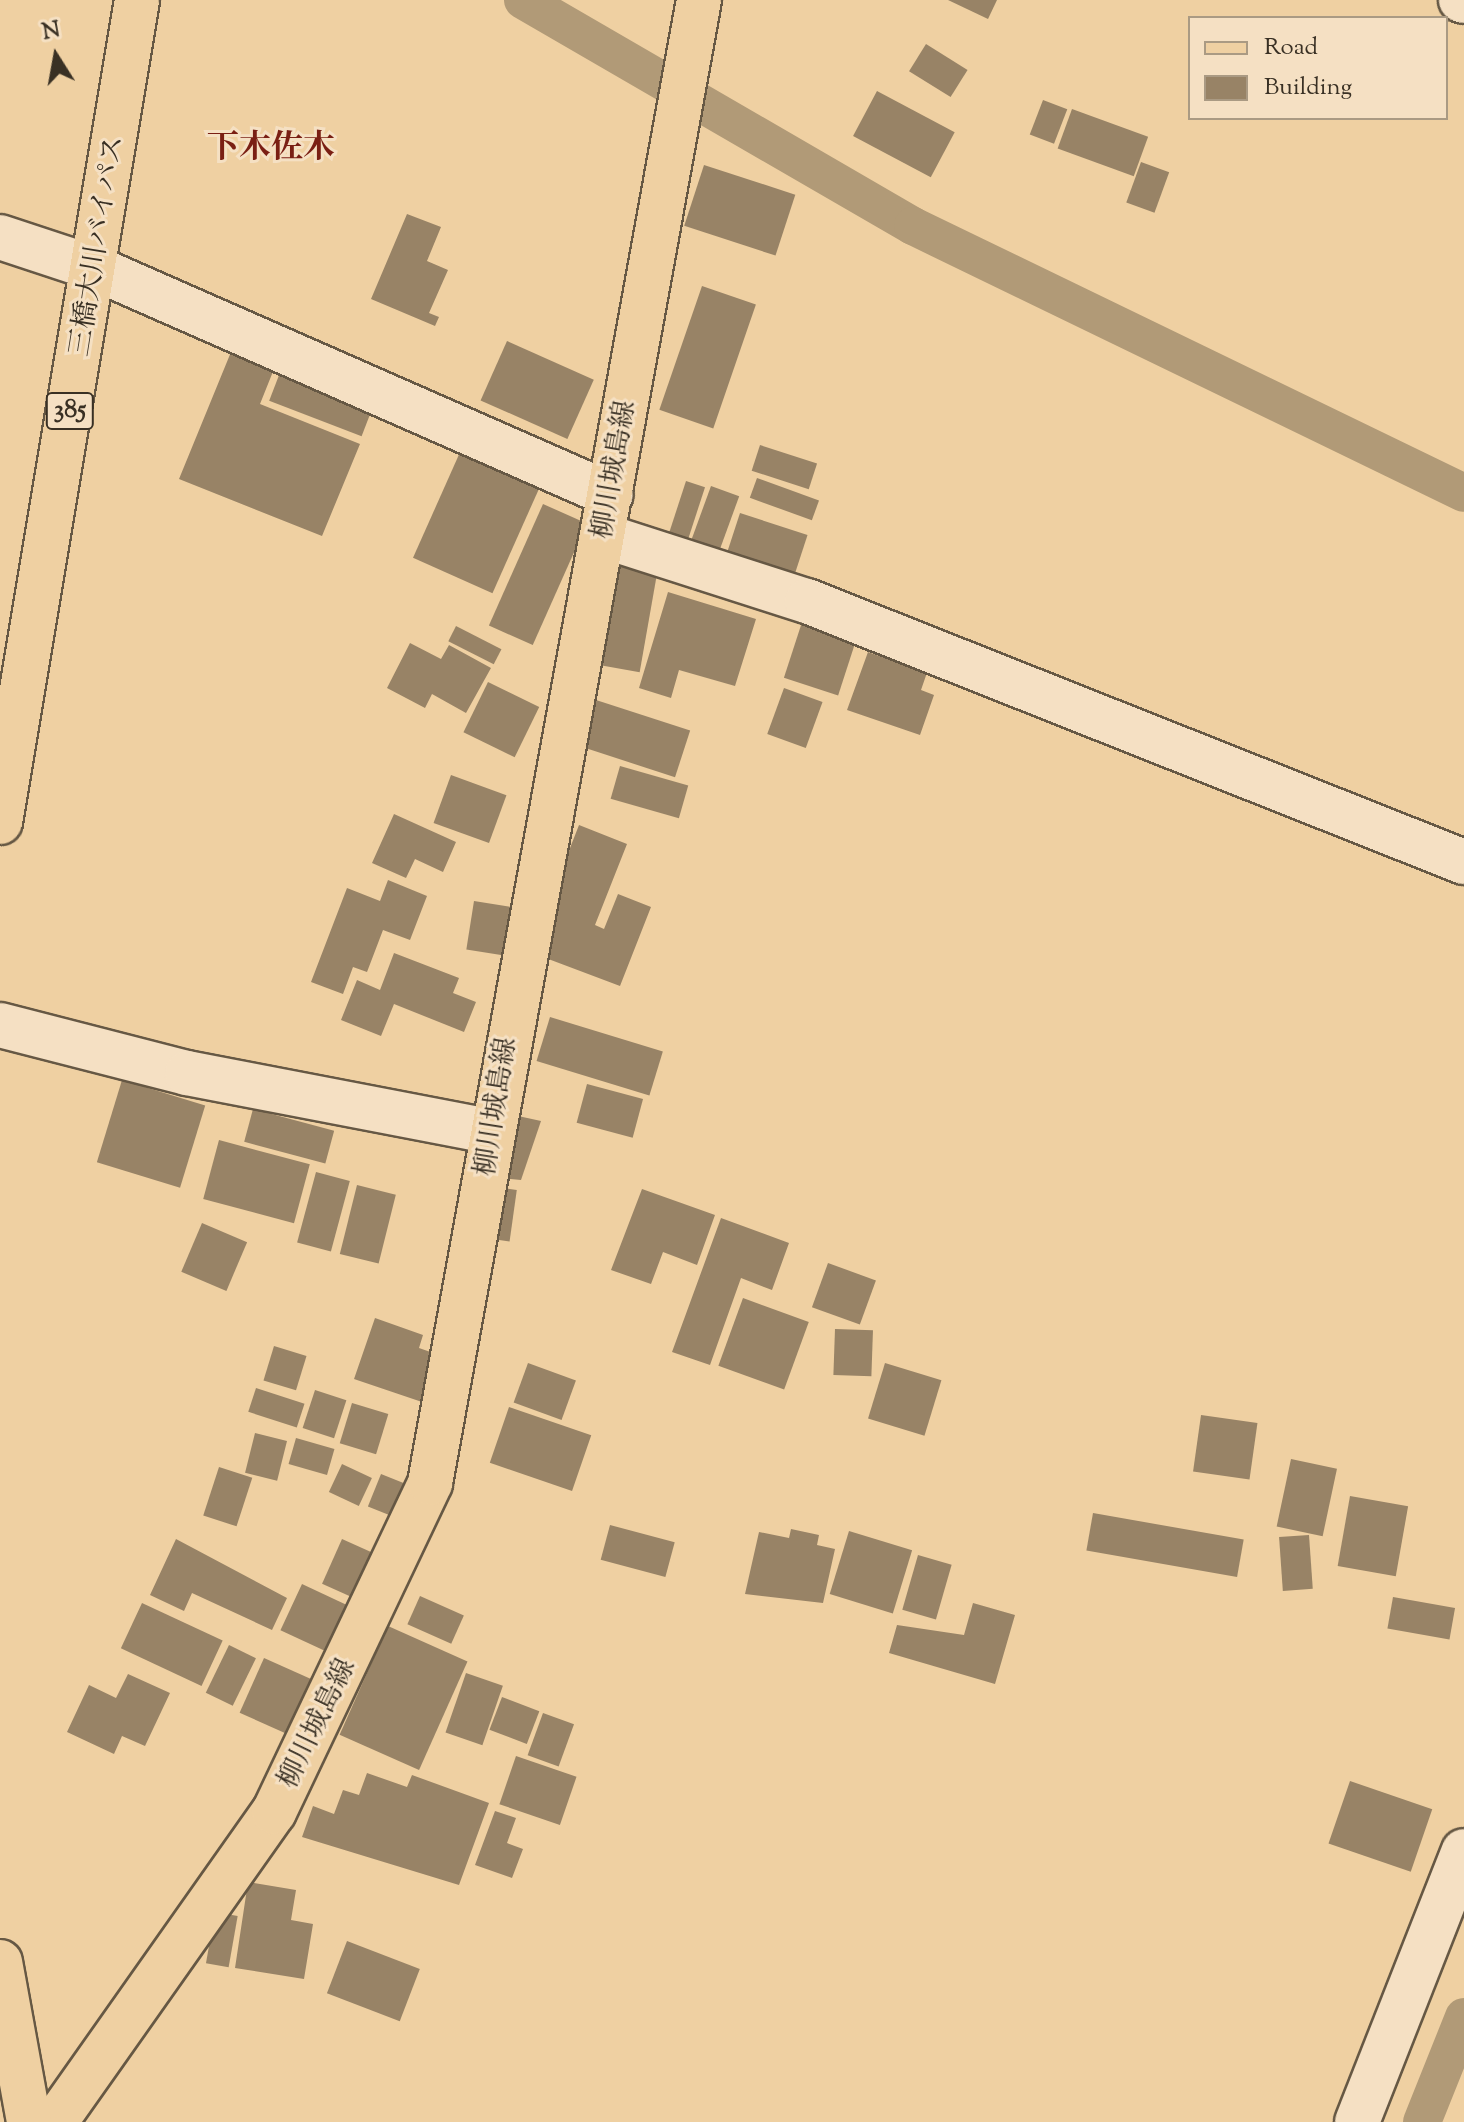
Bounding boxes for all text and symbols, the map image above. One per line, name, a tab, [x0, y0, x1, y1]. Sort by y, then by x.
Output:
text: N	[40, 15, 63, 50]
north arrow	[16, 16, 96, 96]
legend	[1188, 16, 1448, 120]
text: Road	[1264, 31, 1318, 65]
text: Building	[1264, 71, 1352, 105]
district label: 下木佐木	[207, 130, 335, 168]
street label: 三橋大川バイパス	[64, 133, 132, 359]
road number: 385	[44, 389, 96, 433]
street label: 柳川城島線	[586, 398, 644, 542]
street label: 柳川城島線	[469, 1035, 525, 1179]
street label: 柳川城島線	[272, 1654, 364, 1794]

